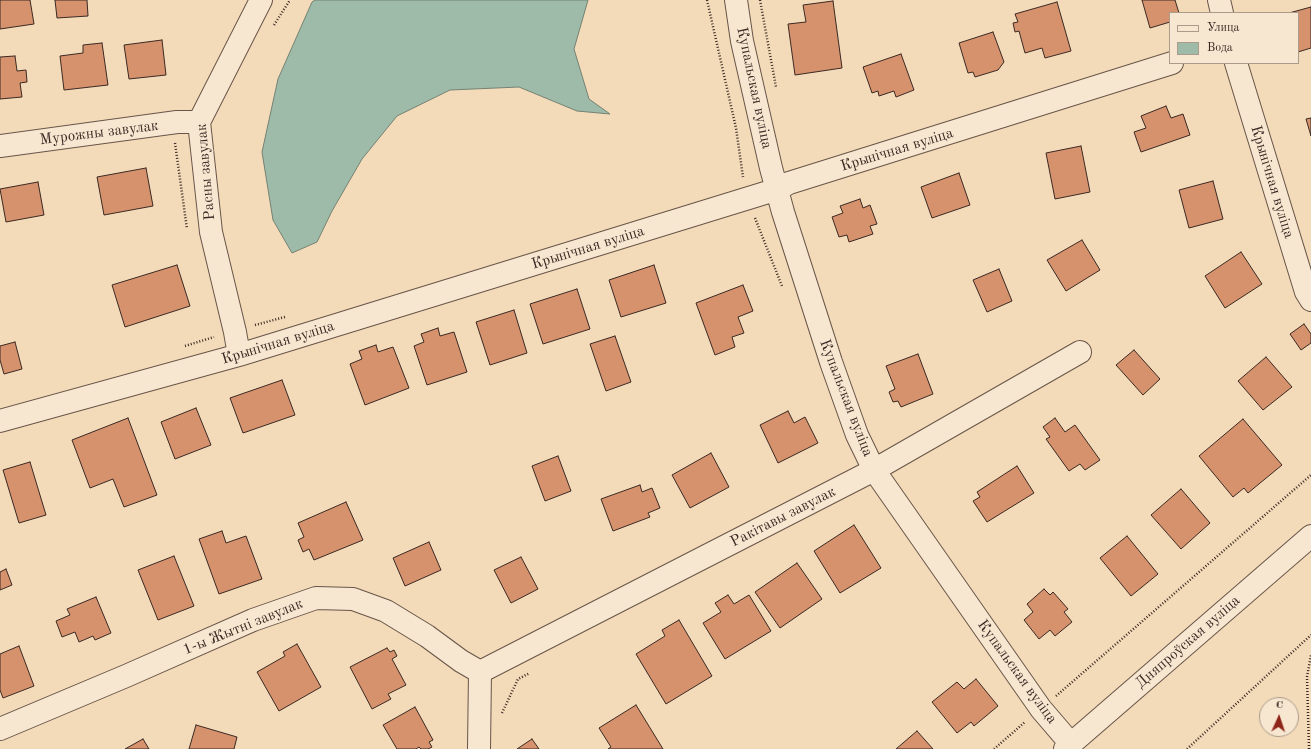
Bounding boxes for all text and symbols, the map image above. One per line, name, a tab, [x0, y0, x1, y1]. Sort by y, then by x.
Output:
legend	[1169, 12, 1299, 64]
text: Улица	[1207, 22, 1240, 34]
street label: Купальская вуліца	[732, 25, 776, 151]
text: Вода	[1207, 42, 1233, 54]
street label: Мурожны завулак	[39, 117, 159, 149]
street label: Расны завулак	[193, 123, 219, 221]
street label: Крынічная вуліца	[839, 124, 955, 176]
street label: Крынічная вуліца	[1246, 124, 1298, 240]
street label: Крынічная вуліца	[530, 222, 646, 274]
street label: Крынічная вуліца	[220, 317, 336, 369]
street label: Купальская вуліца	[815, 337, 877, 459]
street label: Ракітавы завулак	[727, 483, 839, 551]
street label: Дняпроўская вуліца	[1132, 592, 1244, 692]
street label: 1-ы Жытні завулак	[180, 595, 306, 659]
street label: Купальская вуліца	[973, 617, 1061, 727]
north arrow	[1259, 697, 1299, 737]
text: С	[1276, 700, 1284, 711]

